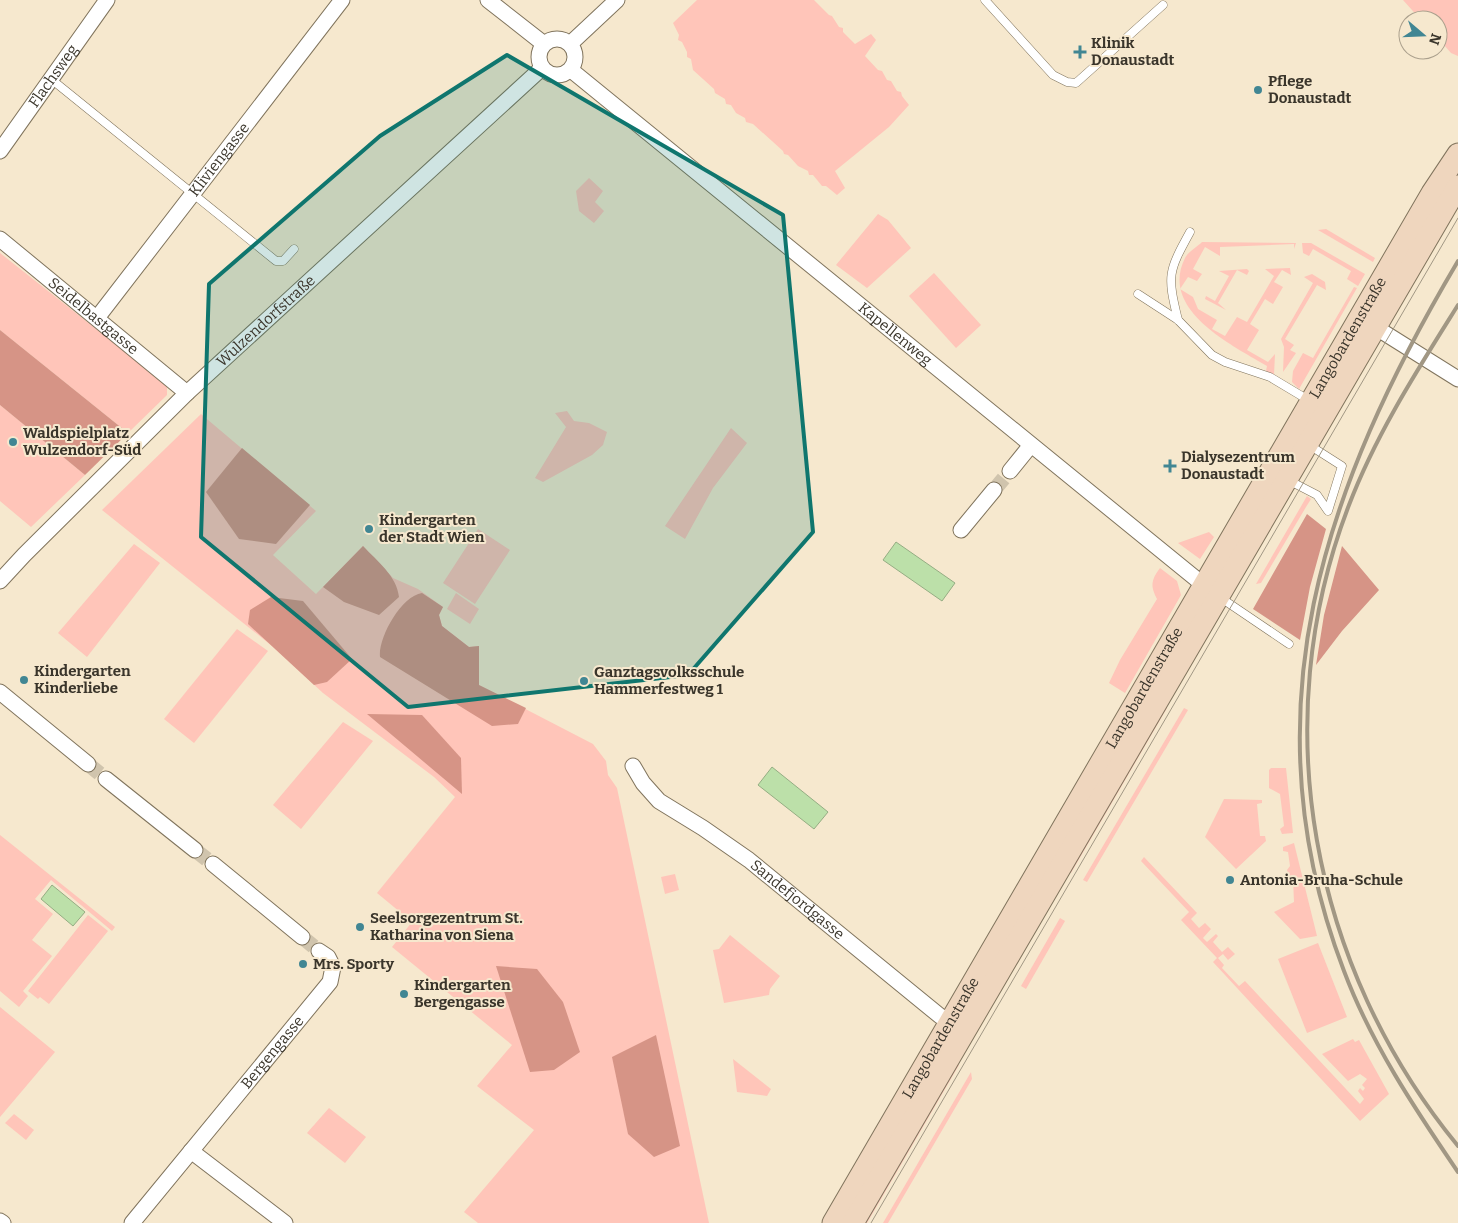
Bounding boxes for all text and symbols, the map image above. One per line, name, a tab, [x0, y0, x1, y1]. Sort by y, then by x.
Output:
north arrow	[1398, 10, 1448, 60]
text: N	[1425, 31, 1445, 47]
place label: Klinik Donaustadt	[1091, 34, 1174, 69]
street label: Flachsweg	[25, 41, 82, 111]
marker: Klinik Donaustadt	[1073, 45, 1087, 59]
place label: Pflege Donaustadt	[1268, 72, 1351, 107]
marker: Pflege Donaustadt	[1252, 84, 1264, 96]
street label: Kliviengasse	[185, 119, 253, 200]
street label: Wulzendorfstraße	[213, 271, 319, 370]
street label: Seidelbastgasse	[45, 274, 142, 358]
street label: Langobardenstraße	[1305, 274, 1390, 402]
street label: Kapellenweg	[855, 299, 936, 369]
place label: Waldspielplatz Wulzendorf-Süd	[23, 424, 141, 459]
marker: Waldspielplatz Wulzendorf-Süd	[7, 436, 19, 448]
place label: Dialysezentrum Donaustadt	[1181, 448, 1296, 483]
marker: Dialysezentrum Donaustadt	[1163, 459, 1177, 473]
place label: Kindergarten der Stadt Wien	[379, 511, 485, 546]
marker: Kindergarten der Stadt Wien	[363, 523, 375, 535]
street label: Langobardenstraße	[1102, 624, 1186, 752]
place label: Kindergarten Kinderliebe	[34, 662, 131, 697]
place label: Ganztagsvolksschule Hammerfestweg 1	[594, 663, 744, 698]
marker: Kindergarten Kinderliebe	[18, 674, 30, 686]
marker: Ganztagsvolksschule Hammerfestweg 1	[578, 675, 590, 687]
street label: Sandefjordgasse	[747, 856, 848, 943]
place label: Antonia-Bruha-Schule	[1240, 871, 1403, 889]
marker: Antonia-Bruha-Schule	[1224, 874, 1236, 886]
place label: Seelsorgezentrum St. Katharina von Siena	[370, 909, 523, 944]
marker: Seelsorgezentrum St. Katharina von Siena	[354, 921, 366, 933]
place label: Mrs. Sporty	[313, 955, 395, 973]
marker: Mrs. Sporty	[297, 958, 309, 970]
street label: Langobardenstraße	[898, 974, 983, 1102]
place label: Kindergarten Bergengasse	[414, 976, 511, 1011]
marker: Kindergarten Bergengasse	[398, 988, 410, 1000]
street label: Bergengasse	[237, 1012, 307, 1092]

